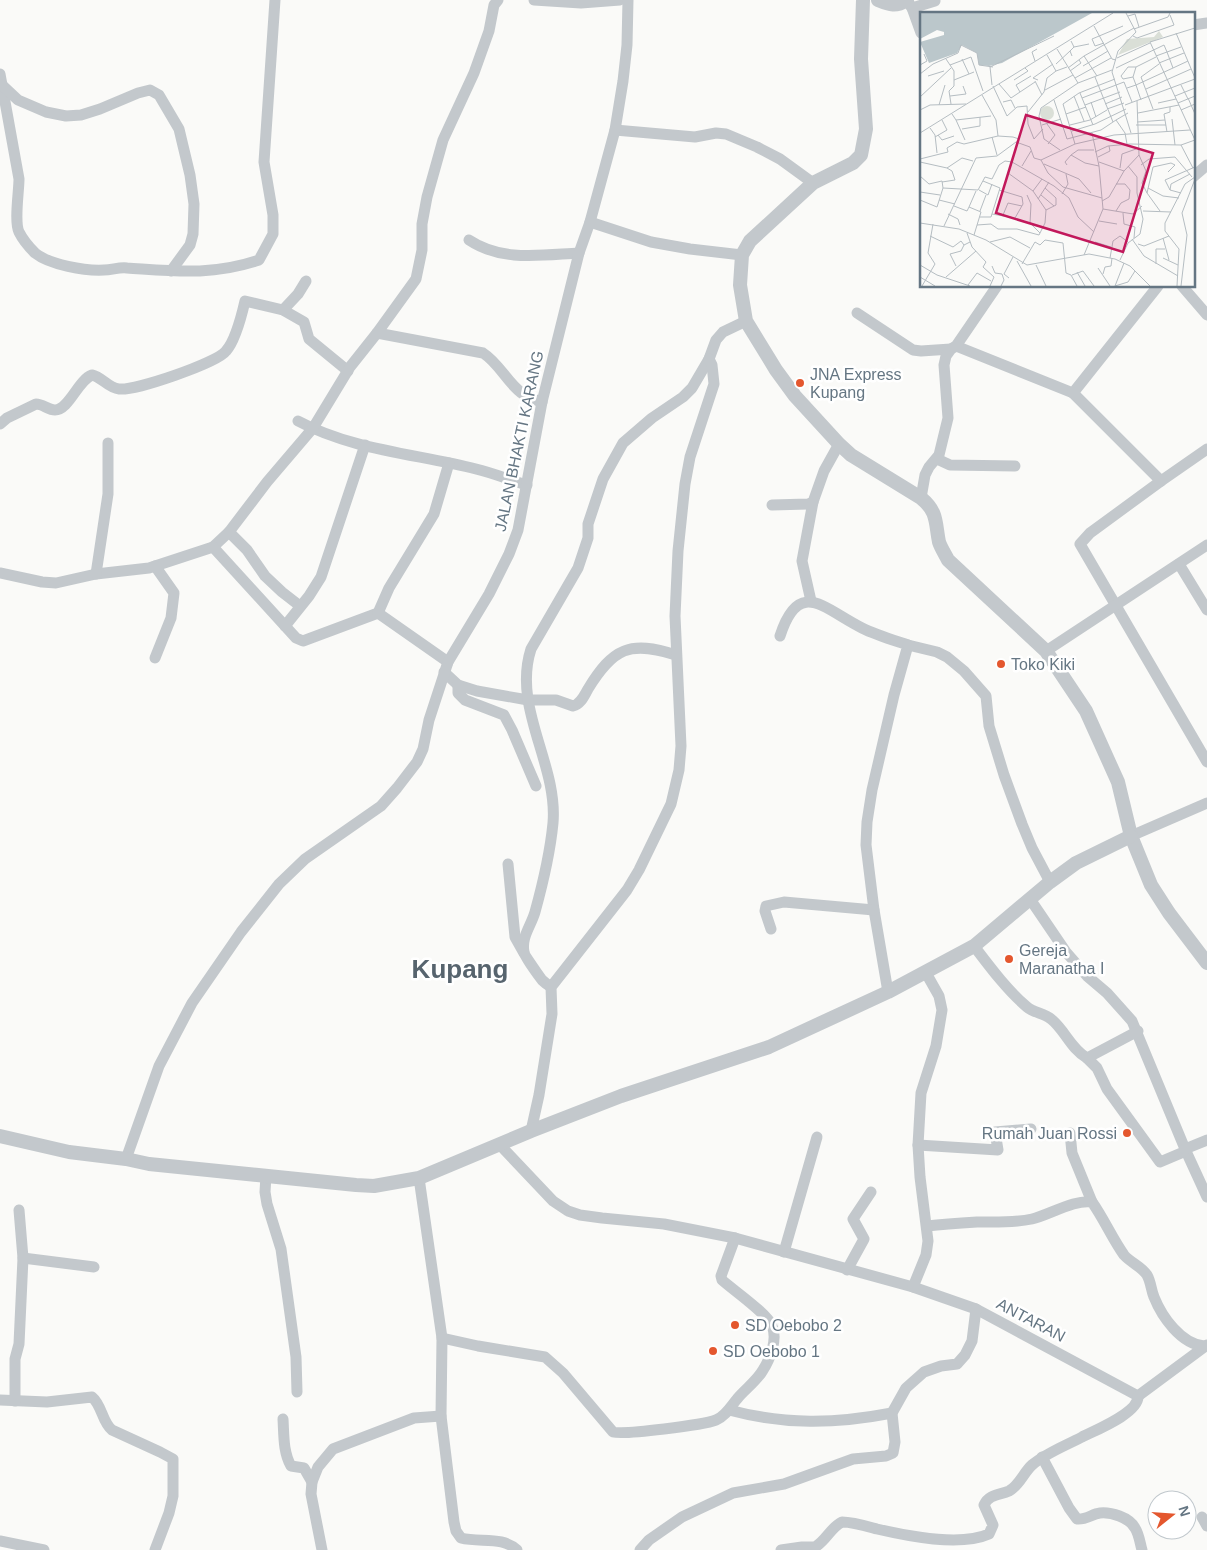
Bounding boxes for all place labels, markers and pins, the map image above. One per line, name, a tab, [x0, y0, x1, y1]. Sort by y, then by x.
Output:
place label: JNA Express Kupang	[810, 366, 902, 401]
marker: JNA Express Kupang	[794, 377, 806, 389]
place label: Toko Kiki	[1011, 656, 1075, 673]
marker: Toko Kiki	[995, 658, 1007, 670]
place label: Gereja Maranatha I	[1019, 942, 1104, 977]
marker: Gereja Maranatha I	[1003, 953, 1015, 965]
place label: Rumah Juan Rossi	[982, 1125, 1117, 1142]
marker: Rumah Juan Rossi	[1121, 1127, 1133, 1139]
place label: SD Oebobo 2	[745, 1317, 842, 1334]
marker: SD Oebobo 2	[729, 1319, 741, 1331]
place label: SD Oebobo 1	[723, 1343, 820, 1360]
marker: SD Oebobo 1	[707, 1345, 719, 1357]

